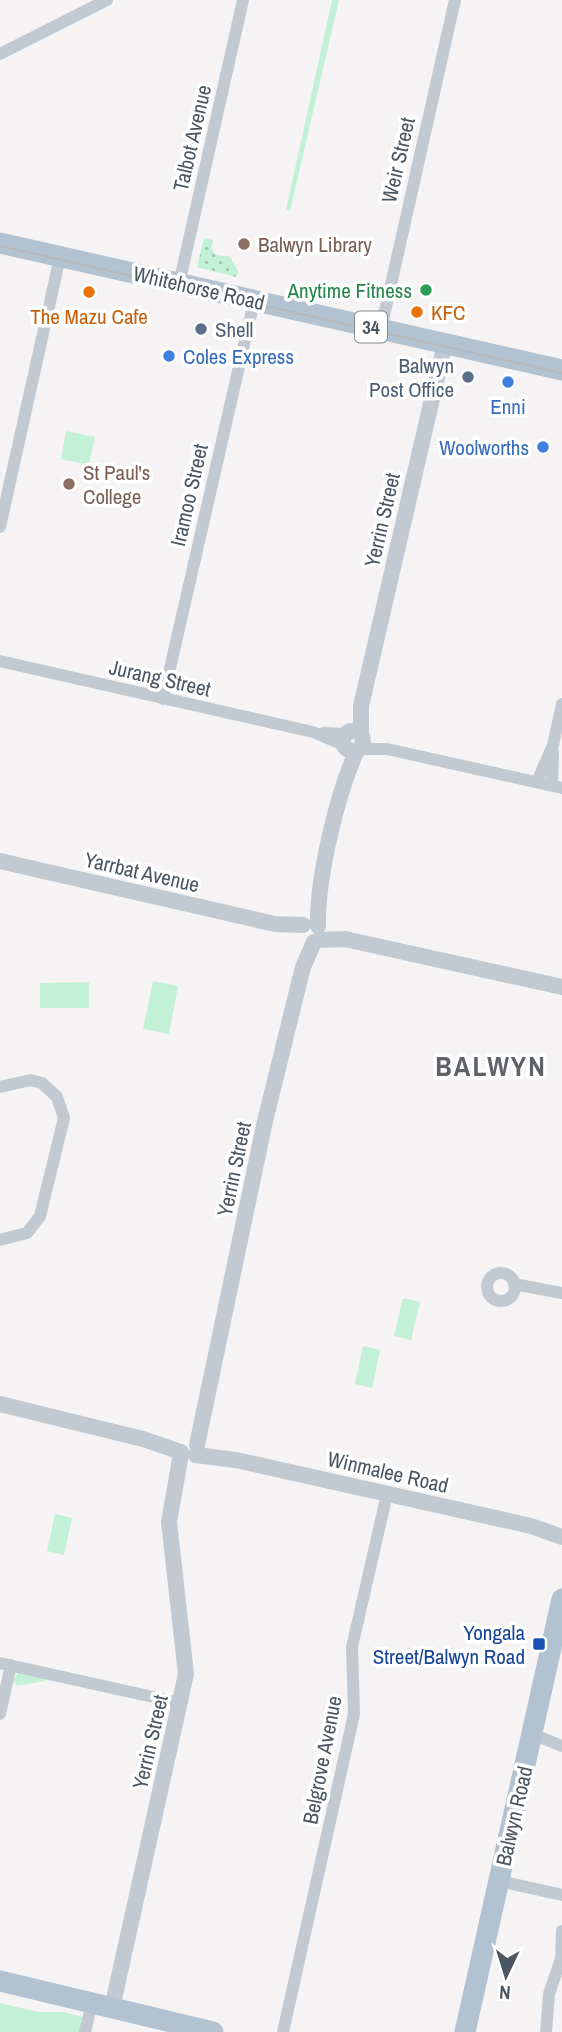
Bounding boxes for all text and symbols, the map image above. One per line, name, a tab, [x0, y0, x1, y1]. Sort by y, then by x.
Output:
street label: Talbot Avenue	[166, 82, 218, 194]
street label: Weir Street	[374, 114, 422, 206]
place label: Balwyn Library	[258, 230, 372, 259]
marker: Balwyn Library	[236, 236, 252, 252]
street label: Whitehorse Road	[130, 259, 268, 317]
place label: Anytime Fitness	[287, 276, 412, 305]
marker: Anytime Fitness	[418, 282, 434, 298]
marker: The Mazu Cafe	[81, 284, 97, 300]
place label: KFC	[431, 298, 465, 327]
place label: The Mazu Cafe	[30, 302, 148, 331]
marker: KFC	[409, 304, 425, 320]
road number: 34	[355, 312, 387, 342]
place label: Shell	[215, 315, 253, 344]
marker: Shell	[193, 321, 209, 337]
place label: Coles Express	[183, 342, 294, 371]
marker: Coles Express	[161, 348, 177, 364]
place label: Balwyn Post Office	[369, 351, 454, 404]
marker: Balwyn Post Office	[460, 369, 476, 385]
marker: Enni	[500, 374, 516, 390]
place label: Enni	[490, 392, 526, 421]
place label: Woolworths	[439, 433, 529, 462]
marker: Woolworths	[535, 439, 551, 455]
street label: Iramoo Street	[163, 441, 215, 549]
place label: St Paul's College	[83, 458, 150, 511]
street label: Yerrin Street	[357, 470, 407, 570]
marker: St Paul's College	[61, 476, 77, 492]
street label: Jurang Street	[106, 652, 214, 704]
street label: Yarrbat Avenue	[82, 845, 202, 899]
district label: BALWYN	[435, 1047, 547, 1085]
street label: Yerrin Street	[210, 1119, 258, 1219]
street label: Winmalee Road	[325, 1444, 451, 1500]
place label: Yongala Street/Balwyn Road	[373, 1618, 525, 1671]
marker: Yongala Street/Balwyn Road	[531, 1636, 547, 1652]
street label: Yerrin Street	[125, 1692, 175, 1792]
street label: Belgrove Avenue	[295, 1693, 349, 1827]
street label: Balwyn Road	[488, 1763, 540, 1869]
north arrow	[471, 1941, 541, 2011]
text: N	[498, 1980, 511, 2006]

